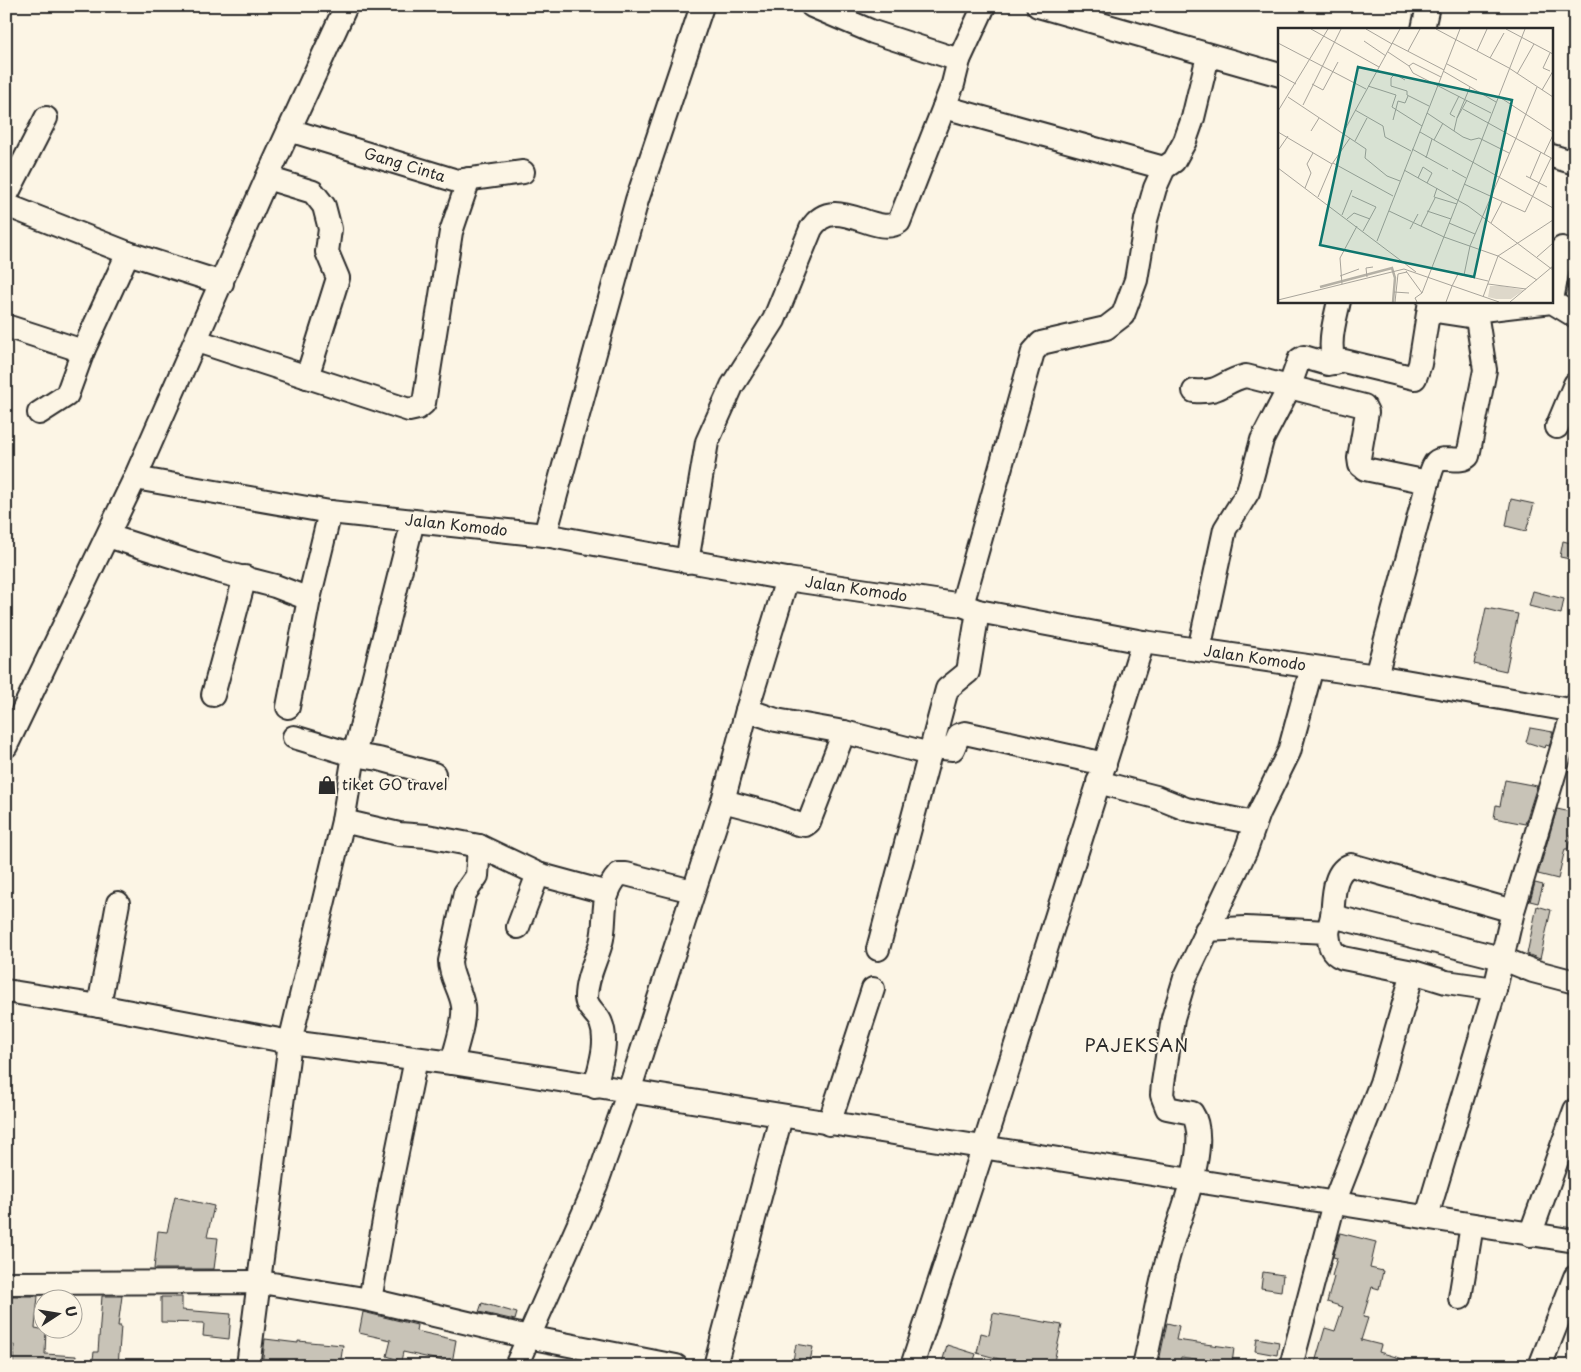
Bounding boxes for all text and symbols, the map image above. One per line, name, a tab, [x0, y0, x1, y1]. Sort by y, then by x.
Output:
inset map	[1278, 28, 1554, 302]
street label: Gang Cinta	[362, 140, 449, 187]
street label: Jalan Komodo	[404, 507, 509, 541]
street label: Jalan Komodo	[804, 569, 909, 607]
street label: Jalan Komodo	[1202, 638, 1308, 676]
place label: tiket GO travel	[342, 772, 448, 795]
shop icon: tiket GO travel	[316, 774, 338, 796]
district label: PAJEKSAN	[1085, 1031, 1189, 1058]
north arrow	[32, 1290, 82, 1340]
text: U	[60, 1304, 83, 1319]

